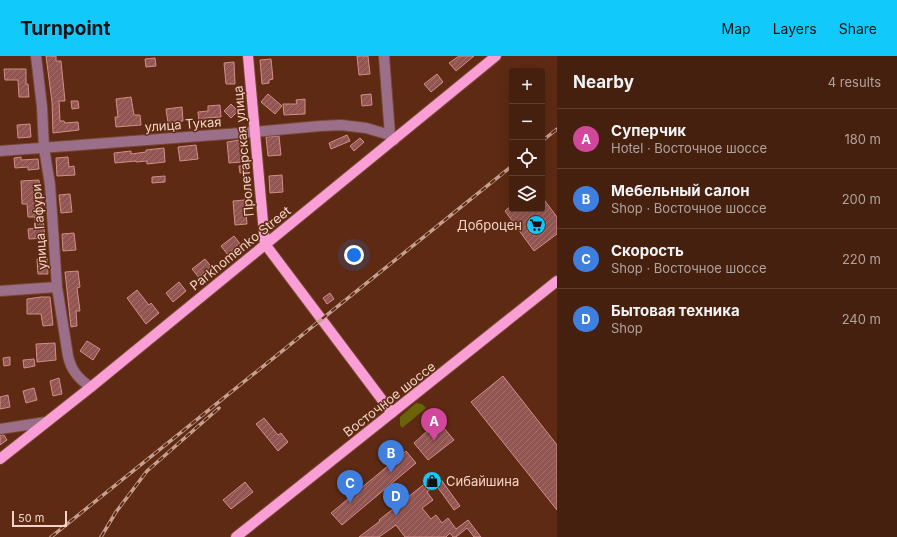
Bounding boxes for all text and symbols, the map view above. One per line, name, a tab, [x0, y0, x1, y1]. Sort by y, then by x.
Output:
text: Turnpoint	[20, 17, 110, 40]
text: Map	[722, 20, 751, 37]
text: Layers	[773, 20, 817, 37]
text: Share	[839, 20, 877, 37]
map controls	[509, 68, 545, 212]
button: +	[509, 68, 545, 104]
text: Nearby	[573, 72, 634, 92]
text: 4 results	[828, 74, 881, 90]
street label: Пролетарская улица	[229, 85, 257, 217]
button: −	[509, 104, 545, 140]
street label: улица Тукая	[144, 113, 222, 135]
text: Суперчик	[611, 121, 686, 140]
text: A	[581, 131, 591, 147]
text: 180 m	[844, 131, 881, 147]
button: locate	[509, 140, 545, 176]
text: Hotel · Восточное шоссе	[611, 140, 767, 156]
button: layers	[509, 176, 545, 212]
text: Мебельный салон	[611, 181, 750, 200]
street label: улица Гафури	[28, 183, 50, 271]
text: B	[582, 191, 590, 207]
text: 200 m	[842, 191, 881, 207]
text: Shop · Восточное шоссе	[611, 200, 766, 216]
street label: Parkhomenko Street	[186, 202, 294, 294]
supermarket icon: Доброцен	[525, 214, 547, 236]
place label: Доброцен	[457, 217, 522, 233]
text: Скорость	[611, 241, 684, 260]
your location	[344, 245, 364, 265]
text: C	[581, 251, 591, 267]
text: 220 m	[842, 251, 881, 267]
text: Shop · Восточное шоссе	[611, 260, 766, 276]
text: Бытовая техника	[611, 301, 740, 320]
text: D	[581, 311, 591, 327]
text: 240 m	[842, 311, 881, 327]
text: Shop	[611, 320, 643, 336]
street label: Восточное шоссе	[340, 358, 438, 440]
pin: A	[421, 408, 447, 441]
pin: B	[378, 440, 404, 473]
pin: C	[337, 470, 363, 503]
shop icon: Сибайшина	[421, 470, 443, 492]
place label: Сибайшина	[446, 473, 519, 489]
pin: D	[383, 483, 409, 516]
scale bar	[12, 509, 67, 528]
text: 50 m	[18, 511, 44, 525]

